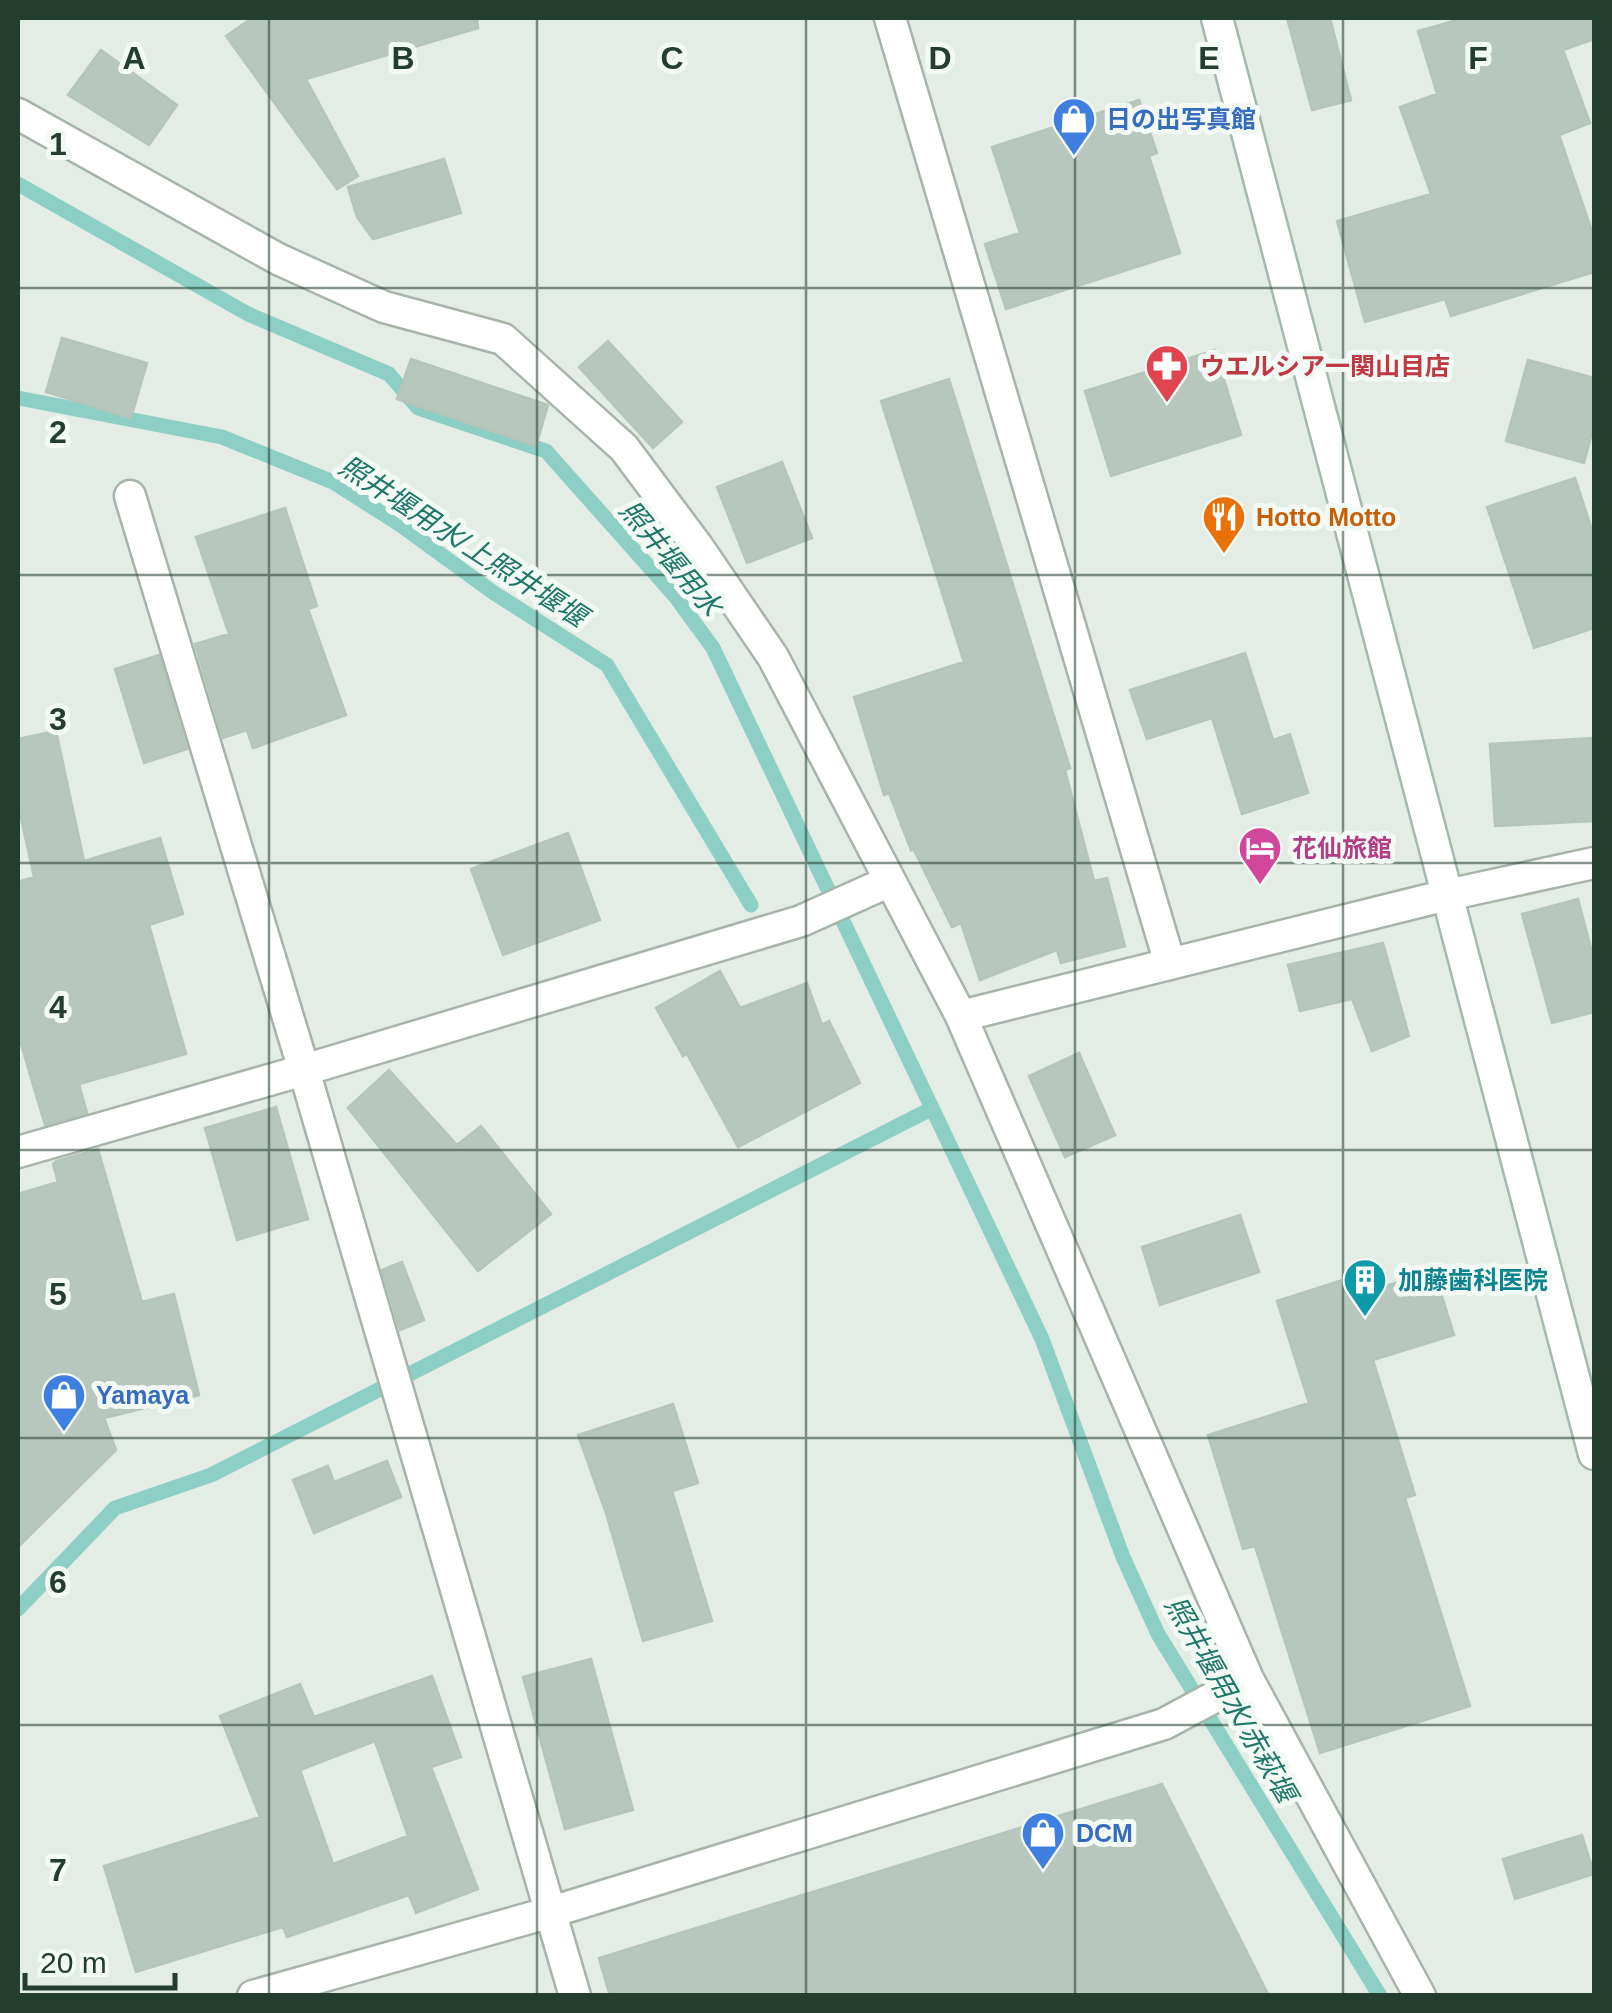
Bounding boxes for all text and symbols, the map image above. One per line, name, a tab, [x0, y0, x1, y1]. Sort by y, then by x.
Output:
text: A	[122, 40, 146, 76]
text: B	[391, 40, 415, 76]
text: C	[660, 40, 684, 76]
text: D	[928, 40, 952, 76]
text: E	[1198, 40, 1220, 76]
text: F	[1468, 40, 1488, 76]
shop icon: 日の出写真館	[1051, 96, 1097, 157]
place label: 日の出写真館	[1106, 105, 1256, 133]
text: 1	[49, 126, 67, 162]
pharmacy icon: ウエルシア一関山目店	[1144, 343, 1190, 404]
place label: ウエルシア一関山目店	[1200, 352, 1450, 380]
text: 2	[49, 414, 67, 450]
water label: 照井堰用水/上照井堰堰	[334, 450, 596, 636]
restaurant icon: Hotto Motto	[1201, 494, 1247, 555]
water label: 照井堰用水	[614, 495, 729, 624]
place label: Hotto Motto	[1256, 503, 1396, 531]
text: 3	[49, 701, 67, 737]
hotel icon: 花仙旅館	[1237, 825, 1283, 886]
place label: 花仙旅館	[1292, 834, 1392, 862]
text: 4	[49, 989, 67, 1025]
building icon: 加藤歯科医院	[1342, 1257, 1388, 1318]
place label: 加藤歯科医院	[1398, 1266, 1548, 1294]
text: 5	[49, 1276, 67, 1312]
shop icon: Yamaya	[41, 1372, 87, 1433]
place label: Yamaya	[96, 1381, 190, 1409]
text: 6	[49, 1564, 67, 1600]
water label: 照井堰用水/赤萩堰	[1159, 1591, 1304, 1812]
shop icon: DCM	[1020, 1810, 1066, 1871]
place label: DCM	[1076, 1819, 1133, 1847]
text: 7	[49, 1852, 67, 1888]
scale bar	[25, 1928, 175, 1990]
text: 20 m	[40, 1946, 107, 1979]

